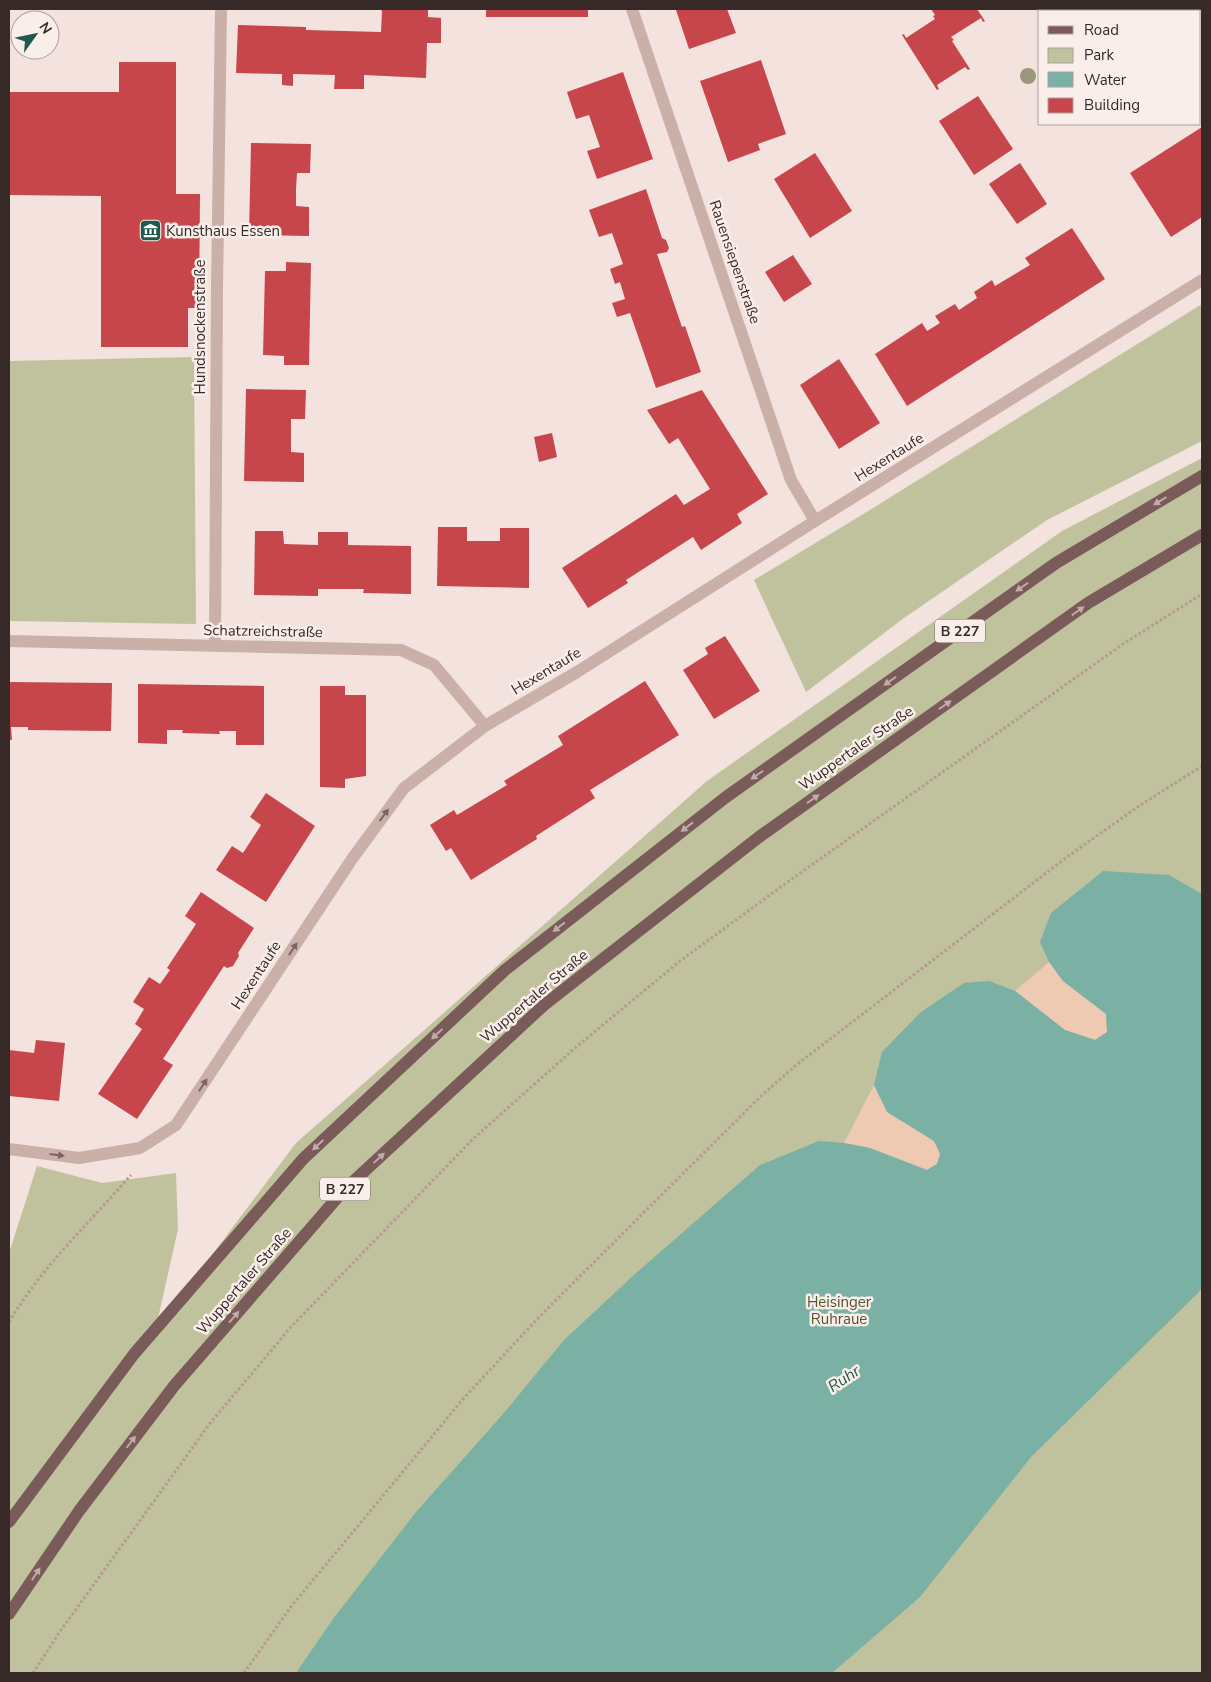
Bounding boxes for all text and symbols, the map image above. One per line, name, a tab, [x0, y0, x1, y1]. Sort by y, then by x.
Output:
north arrow	[10, 10, 60, 60]
legend	[1038, 10, 1201, 125]
text: N	[35, 19, 56, 38]
text: Road	[1084, 20, 1119, 40]
text: Park	[1084, 45, 1114, 65]
text: Water	[1084, 70, 1127, 90]
text: Building	[1084, 95, 1140, 115]
street label: Rauensiepenstraße	[704, 197, 766, 327]
museum icon: Kunsthaus Essen	[138, 219, 162, 243]
place label: Kunsthaus Essen	[166, 221, 280, 241]
street label: Hundsnockenstraße	[190, 260, 210, 394]
street label: Hexentaufe	[851, 428, 927, 486]
one-way arrow	[1154, 497, 1167, 506]
one-way arrow	[1015, 582, 1029, 592]
one-way arrow	[1071, 606, 1085, 616]
street label: Schatzreichstraße	[203, 620, 323, 642]
road number: B 227	[935, 620, 985, 642]
street label: Hexentaufe	[507, 642, 585, 700]
one-way arrow	[883, 676, 897, 686]
one-way arrow	[939, 700, 952, 710]
street label: Wuppertaler Straße	[795, 701, 917, 795]
one-way arrow	[750, 770, 764, 780]
one-way arrow	[806, 794, 820, 804]
one-way arrow	[379, 808, 389, 822]
one-way arrow	[680, 822, 694, 832]
one-way arrow	[552, 922, 566, 932]
street label: Hexentaufe	[226, 937, 286, 1013]
one-way arrow	[288, 942, 297, 956]
street label: Wuppertaler Straße	[476, 945, 592, 1047]
one-way arrow	[431, 1028, 443, 1040]
one-way arrow	[199, 1078, 208, 1092]
one-way arrow	[313, 1139, 325, 1151]
one-way arrow	[49, 1151, 65, 1159]
one-way arrow	[372, 1152, 384, 1164]
road number: B 227	[320, 1178, 370, 1200]
street label: Wuppertaler Straße	[192, 1223, 296, 1339]
park label: Heisinger Ruhraue	[807, 1292, 872, 1329]
one-way arrow	[228, 1311, 240, 1323]
water label: Ruhr	[824, 1360, 866, 1398]
one-way arrow	[126, 1436, 137, 1449]
one-way arrow	[31, 1567, 41, 1581]

